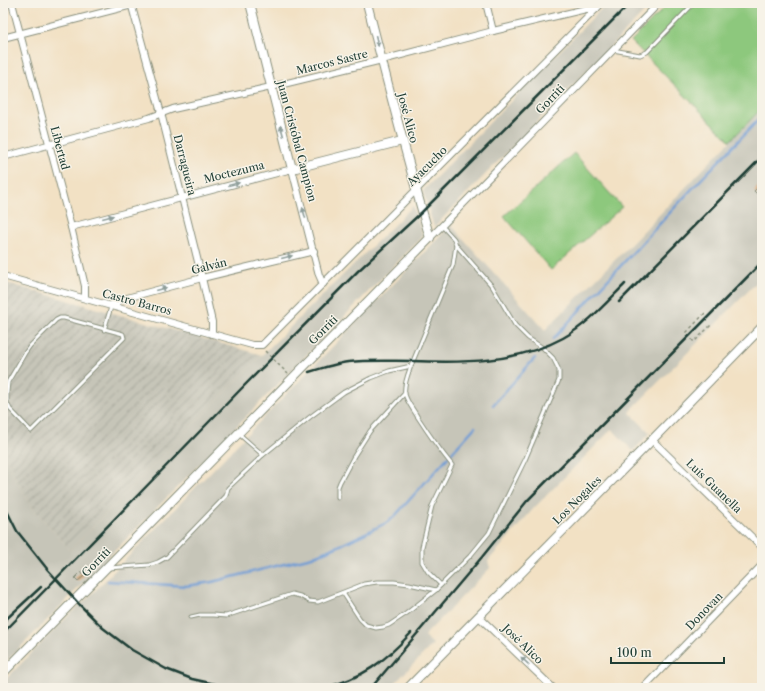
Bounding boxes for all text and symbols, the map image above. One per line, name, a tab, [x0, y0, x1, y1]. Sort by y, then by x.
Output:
one-way arrow	[374, 35, 380, 47]
street label: Marcos Sastre	[295, 46, 369, 78]
street label: Juan Cristóbal Campion	[274, 77, 320, 203]
street label: Gorriti	[533, 81, 568, 117]
street label: José Alico	[394, 90, 421, 145]
street label: Libertad	[47, 125, 73, 172]
one-way arrow	[279, 125, 285, 137]
street label: Darragueira	[171, 133, 199, 197]
street label: Ayacucho	[403, 143, 450, 190]
street label: Moctezuma	[202, 158, 266, 186]
one-way arrow	[228, 180, 240, 186]
one-way arrow	[301, 207, 307, 219]
one-way arrow	[102, 213, 115, 219]
one-way arrow	[281, 253, 293, 259]
street label: Galván	[190, 255, 228, 277]
one-way arrow	[155, 285, 167, 291]
street label: Castro Barros	[101, 286, 173, 318]
street label: Gorriti	[306, 312, 341, 347]
street label: Luis Guanella	[683, 456, 745, 516]
street label: Los Nogales	[550, 473, 604, 527]
street label: Gorriti	[79, 544, 114, 580]
street label: Donovan	[683, 589, 726, 633]
street label: José Alico	[498, 620, 546, 667]
scale bar	[611, 639, 724, 665]
text: 100 m	[617, 645, 652, 660]
one-way arrow	[520, 656, 530, 666]

